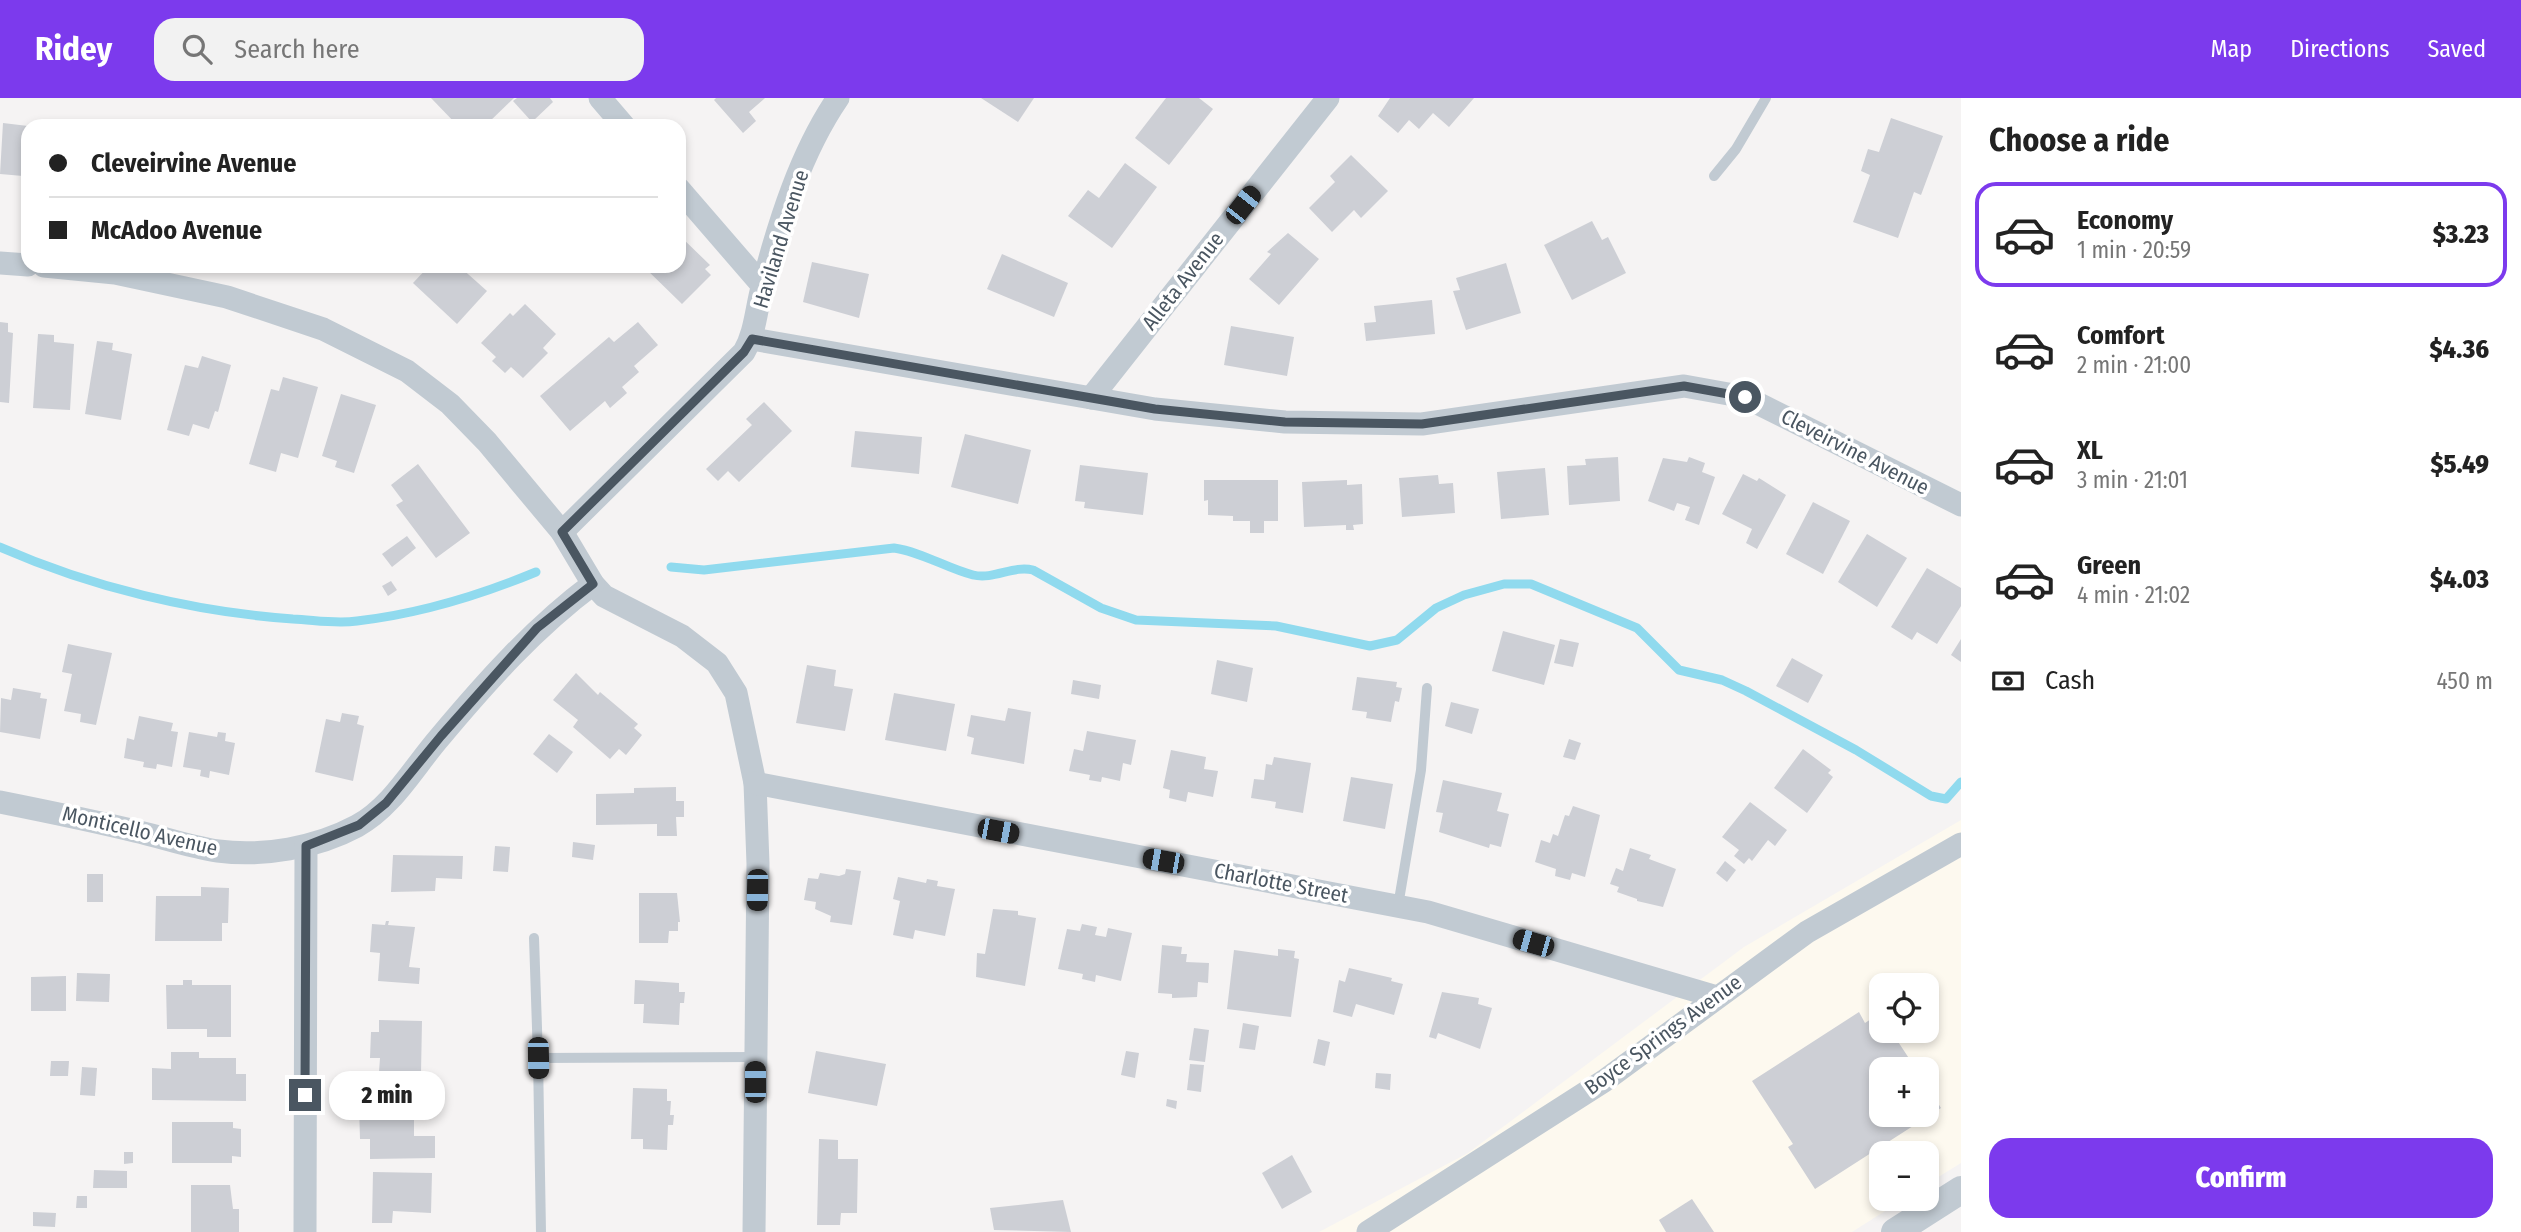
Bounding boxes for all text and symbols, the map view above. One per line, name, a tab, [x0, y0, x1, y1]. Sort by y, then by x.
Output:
search box	[154, 18, 644, 81]
text: Ridey	[35, 29, 112, 69]
icon: search	[178, 30, 216, 68]
text: Search here	[234, 34, 360, 65]
text: Map	[2211, 35, 2252, 63]
text: Directions	[2290, 35, 2389, 63]
text: Saved	[2427, 35, 2486, 63]
text: Choose a ride	[1989, 121, 2170, 159]
text: Cleveirvine Avenue	[91, 148, 297, 179]
street label: Haviland Avenue	[748, 167, 814, 311]
car	[1222, 182, 1265, 228]
icon: car	[1993, 203, 2056, 266]
text: Economy	[2077, 205, 2173, 236]
text: McAdoo Avenue	[91, 215, 262, 246]
text: $3.23	[2433, 219, 2489, 250]
street label: Alleta Avenue	[1137, 227, 1229, 335]
text: 1 min · 20:59	[2077, 236, 2191, 264]
icon: car	[1993, 318, 2056, 381]
text: Comfort	[2077, 320, 2165, 351]
text: $4.36	[2429, 334, 2489, 365]
text: 2 min · 21:00	[2077, 351, 2191, 379]
route start	[1729, 381, 1761, 413]
street label: Cleveirvine Avenue	[1777, 404, 1933, 500]
icon: car	[1993, 433, 2056, 496]
text: XL	[2077, 435, 2103, 466]
text: $5.49	[2430, 449, 2489, 480]
text: 3 min · 21:01	[2077, 466, 2188, 494]
icon: car	[1993, 548, 2056, 611]
text: Green	[2077, 550, 2141, 581]
text: $4.03	[2430, 564, 2489, 595]
text: 4 min · 21:02	[2077, 581, 2190, 609]
icon: cash	[1989, 662, 2027, 700]
text: Cash	[2045, 665, 2095, 696]
text: 450 m	[2436, 667, 2493, 695]
street label: Monticello Avenue	[60, 801, 220, 861]
car	[976, 817, 1021, 845]
car	[1141, 847, 1186, 875]
street label: Charlotte Street	[1212, 857, 1350, 909]
car	[747, 869, 768, 911]
car	[1510, 927, 1557, 959]
street label: Boyce Springs Avenue	[1579, 969, 1747, 1101]
map controls	[1869, 973, 1939, 1211]
button: locate	[1869, 973, 1939, 1043]
car	[528, 1037, 549, 1079]
button: +	[1869, 1057, 1939, 1127]
car	[745, 1061, 766, 1103]
callout: 2 min	[330, 1070, 445, 1119]
route end	[289, 1079, 321, 1111]
text: 2 min	[362, 1081, 412, 1109]
button: Confirm	[1989, 1138, 2493, 1218]
button: −	[1869, 1141, 1939, 1211]

